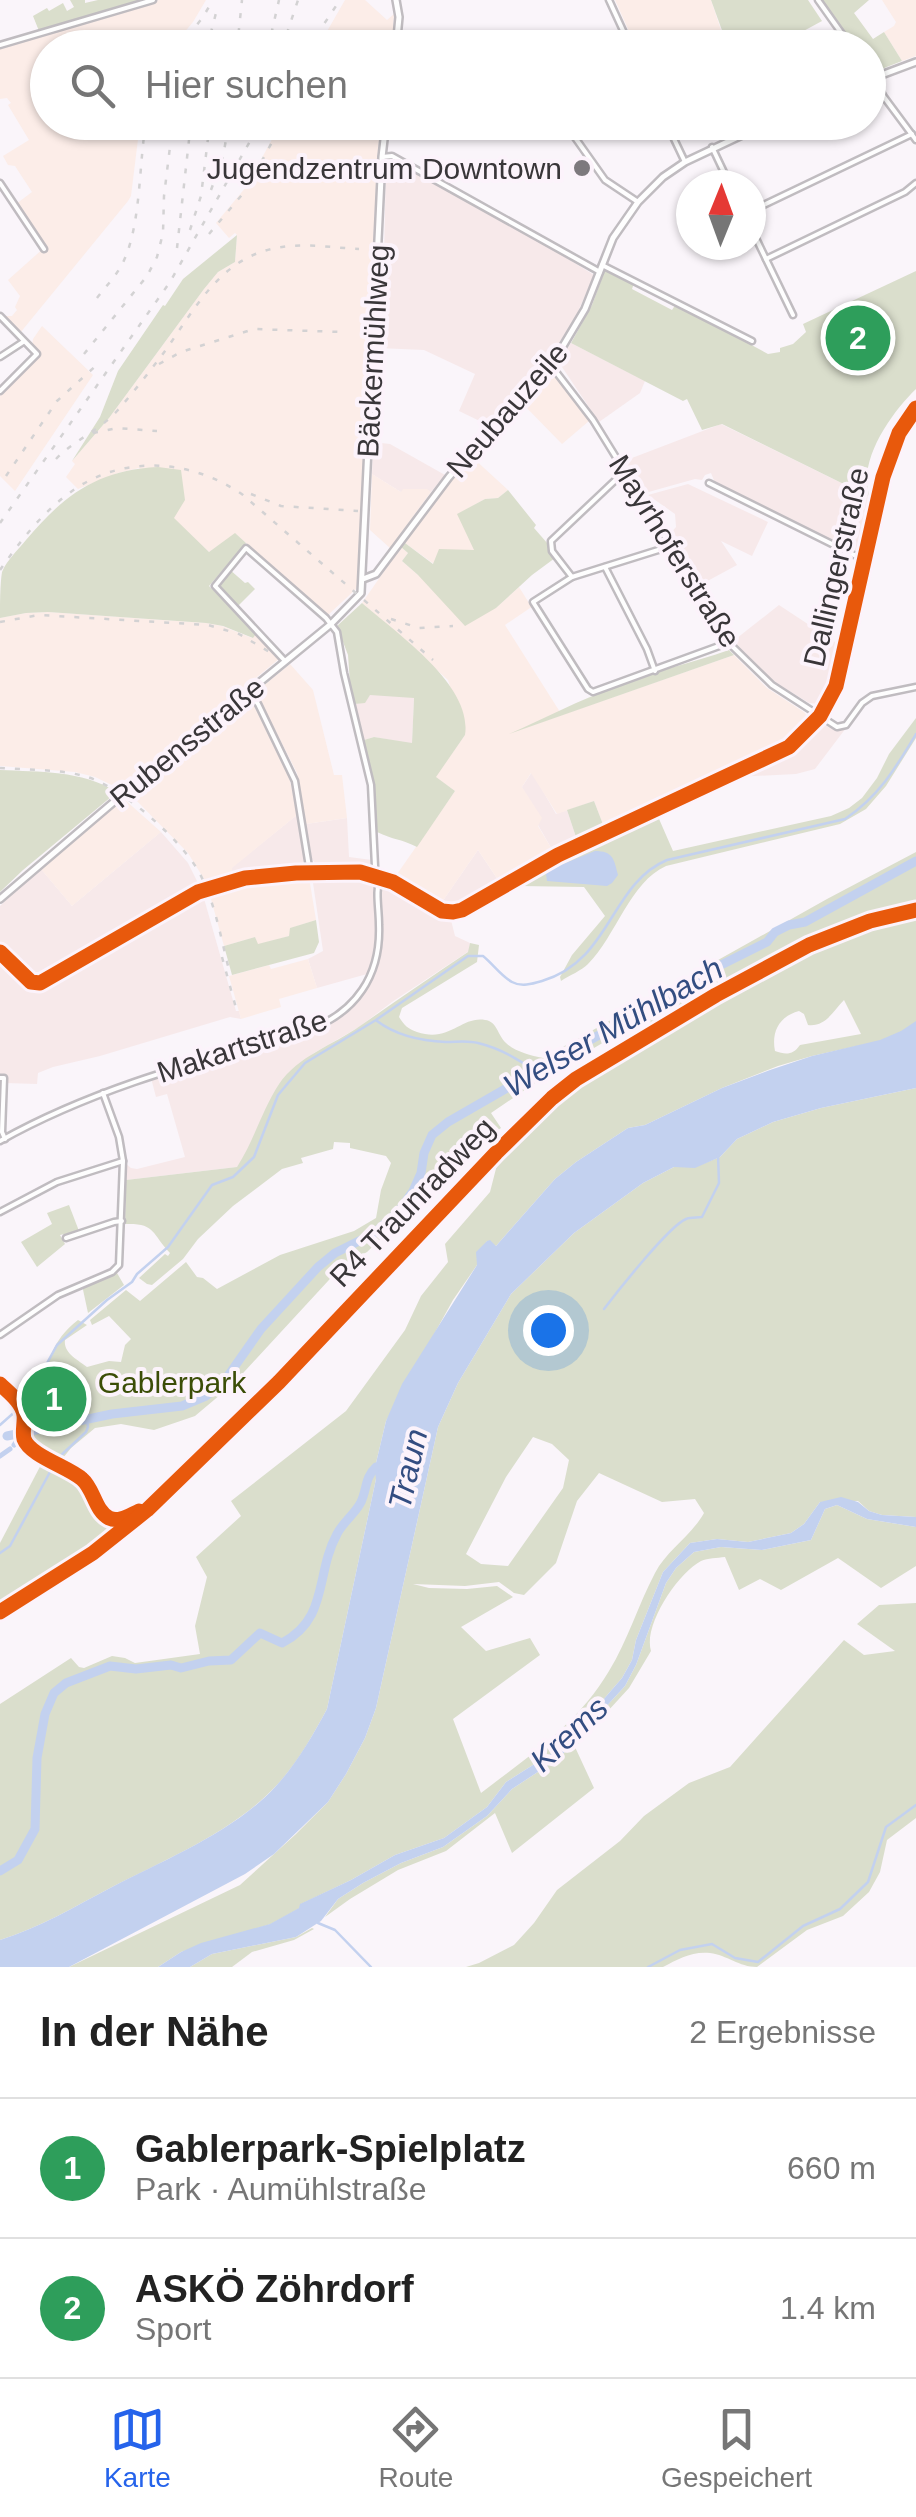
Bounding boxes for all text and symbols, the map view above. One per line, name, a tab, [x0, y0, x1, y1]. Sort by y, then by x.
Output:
search box	[30, 30, 886, 140]
icon: search	[65, 58, 120, 113]
text: Hier suchen	[145, 64, 348, 106]
place label: Jugendzentrum Downtown	[207, 152, 562, 185]
marker: Jugendzentrum Downtown	[571, 157, 593, 179]
north arrow	[676, 170, 766, 260]
street label: Bäckermühlweg	[351, 244, 395, 458]
pin: 2	[826, 300, 890, 376]
street label: Neubauzeile	[440, 336, 574, 484]
street label: Mayrhoferstraße	[603, 449, 747, 653]
street label: Dallingerstraße	[797, 464, 875, 670]
street label: Rubensstraße	[103, 670, 271, 814]
water label: Welser Mühlbach	[497, 950, 729, 1104]
street label: Makartstraße	[153, 1003, 331, 1089]
street label: R4 Traunradweg	[323, 1111, 501, 1293]
your location	[523, 1305, 574, 1356]
pin: 1	[22, 1362, 86, 1436]
park label: Gablerpark	[98, 1366, 247, 1399]
water label: Traun	[381, 1425, 435, 1513]
water label: Krems	[523, 1689, 615, 1779]
text: In der Nähe	[40, 2008, 269, 2055]
text: 2 Ergebnisse	[689, 2014, 876, 2050]
text: Gablerpark-Spielplatz	[135, 2128, 526, 2170]
text: 1	[64, 2150, 81, 2186]
text: 660 m	[787, 2150, 876, 2186]
text: Park · Aumühlstraße	[135, 2171, 427, 2207]
text: ASKÖ Zöhrdorf	[135, 2268, 414, 2310]
text: 2	[64, 2290, 81, 2326]
text: 1.4 km	[780, 2290, 876, 2326]
text: Sport	[135, 2311, 211, 2347]
tab: Karte	[104, 2402, 171, 2494]
tab: Route	[379, 2402, 453, 2494]
tab: Gespeichert	[661, 2402, 812, 2494]

